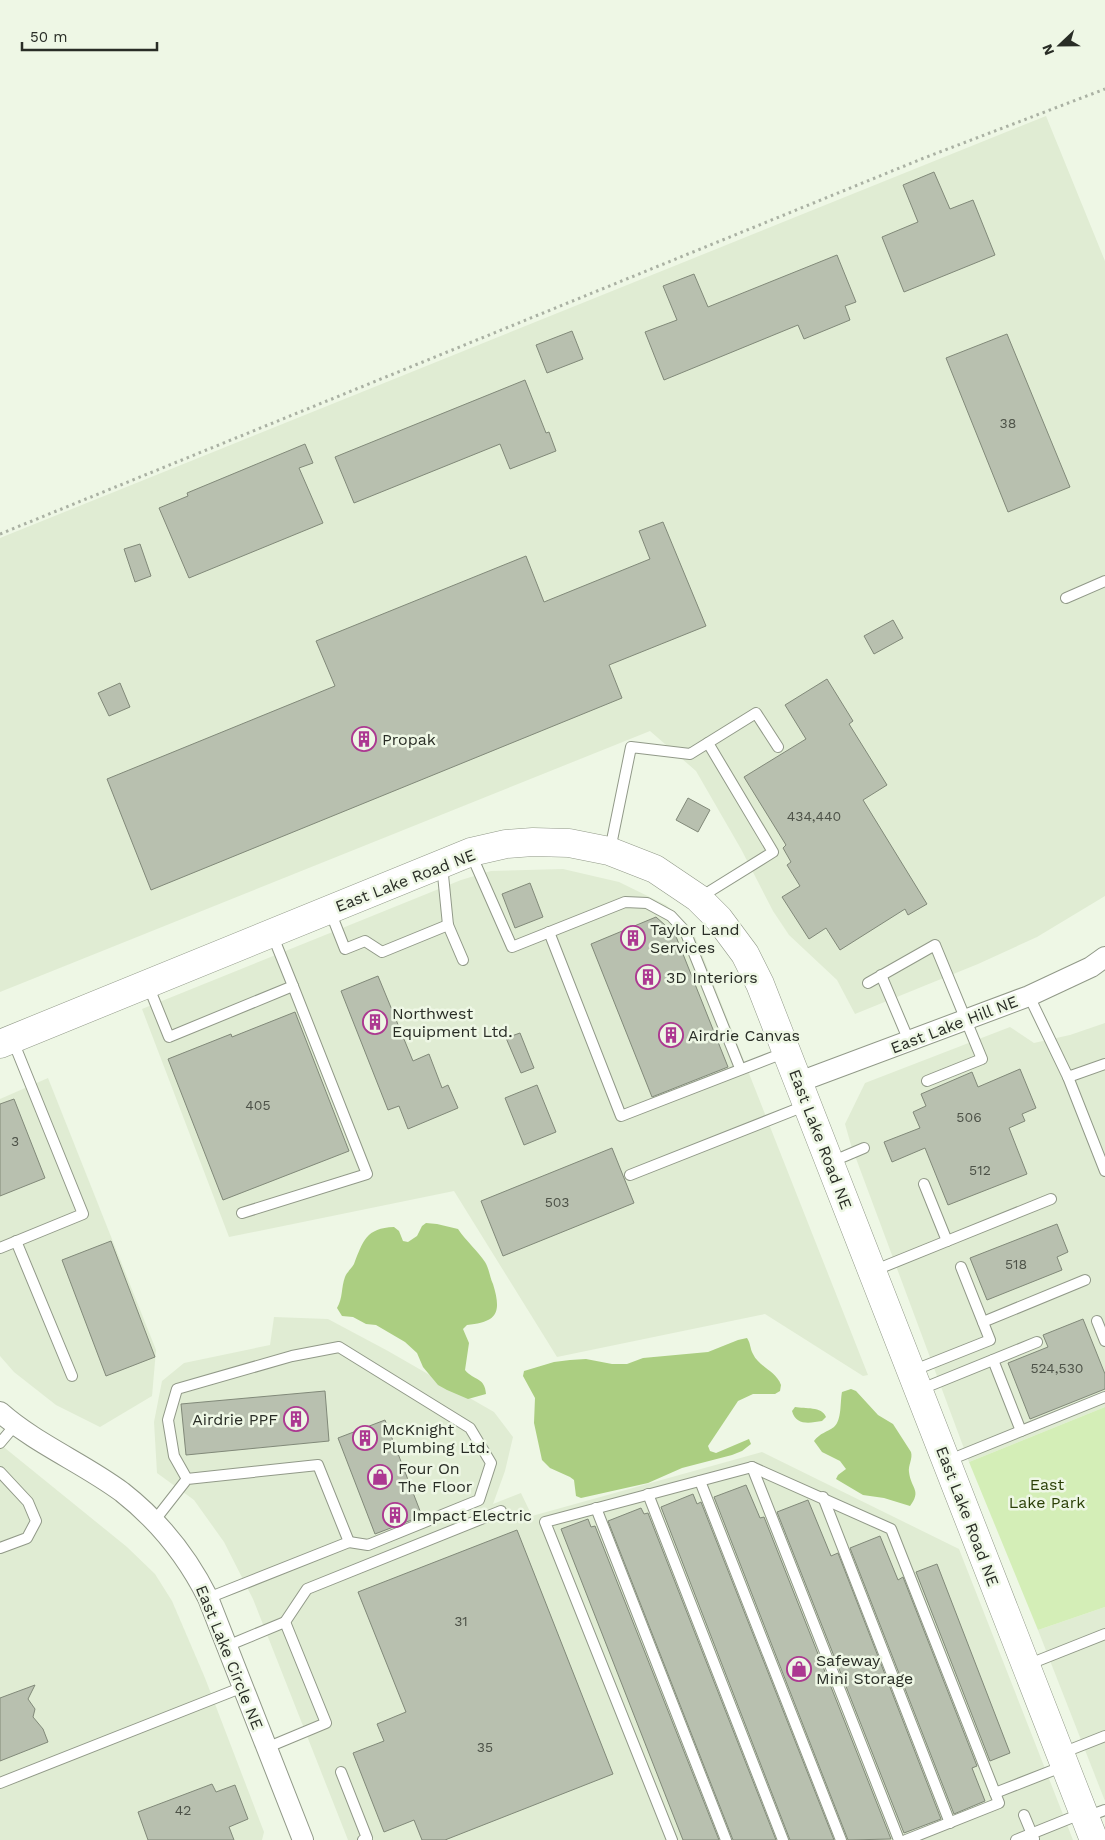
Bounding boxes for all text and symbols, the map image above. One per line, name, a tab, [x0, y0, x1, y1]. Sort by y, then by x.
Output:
scale bar	[22, 20, 158, 52]
north arrow	[1035, 20, 1085, 70]
text: 50 m	[30, 28, 67, 46]
text: N	[1039, 42, 1057, 58]
house number: 38	[1000, 415, 1016, 431]
building icon: Propak	[351, 726, 377, 752]
place label: Propak	[382, 730, 436, 749]
house number: 434,440	[787, 808, 841, 824]
street label: East Lake Road NE	[332, 845, 478, 916]
place label: Taylor Land Services	[650, 920, 740, 957]
building icon: Taylor Land Services	[620, 925, 646, 951]
building icon: 3D Interiors	[635, 964, 661, 990]
place label: 3D Interiors	[666, 968, 758, 987]
street label: East Lake Hill NE	[888, 991, 1020, 1057]
place label: Northwest Equipment Ltd.	[392, 1004, 512, 1041]
building icon: Northwest Equipment Ltd.	[362, 1009, 388, 1035]
building icon: Airdrie Canvas	[658, 1022, 684, 1048]
place label: Airdrie Canvas	[688, 1026, 800, 1045]
street label: East Lake Road NE	[785, 1066, 856, 1212]
house number: 405	[245, 1097, 271, 1113]
house number: 506	[956, 1109, 982, 1125]
house number: 3	[11, 1133, 19, 1149]
house number: 512	[969, 1162, 991, 1178]
house number: 503	[545, 1194, 569, 1210]
house number: 518	[1005, 1256, 1027, 1272]
house number: 524,530	[1030, 1360, 1084, 1376]
building icon: Airdrie PPF	[283, 1406, 309, 1432]
place label: Airdrie PPF	[192, 1410, 278, 1429]
place label: McKnight Plumbing Ltd.	[382, 1420, 490, 1457]
building icon: McKnight Plumbing Ltd.	[352, 1425, 378, 1451]
street label: East Lake Road NE	[932, 1443, 1003, 1589]
place label: Four On The Floor	[398, 1459, 473, 1496]
shop icon: Four On The Floor	[367, 1464, 393, 1490]
park label: East Lake Park	[1009, 1475, 1085, 1512]
building icon: Impact Electric	[382, 1502, 408, 1528]
place label: Impact Electric	[412, 1506, 532, 1525]
street label: East Lake Circle NE	[192, 1582, 267, 1732]
house number: 31	[454, 1613, 468, 1629]
place label: Safeway Mini Storage	[816, 1651, 913, 1688]
shop icon: Safeway Mini Storage	[786, 1656, 812, 1682]
house number: 35	[477, 1739, 493, 1755]
house number: 42	[175, 1802, 191, 1818]

